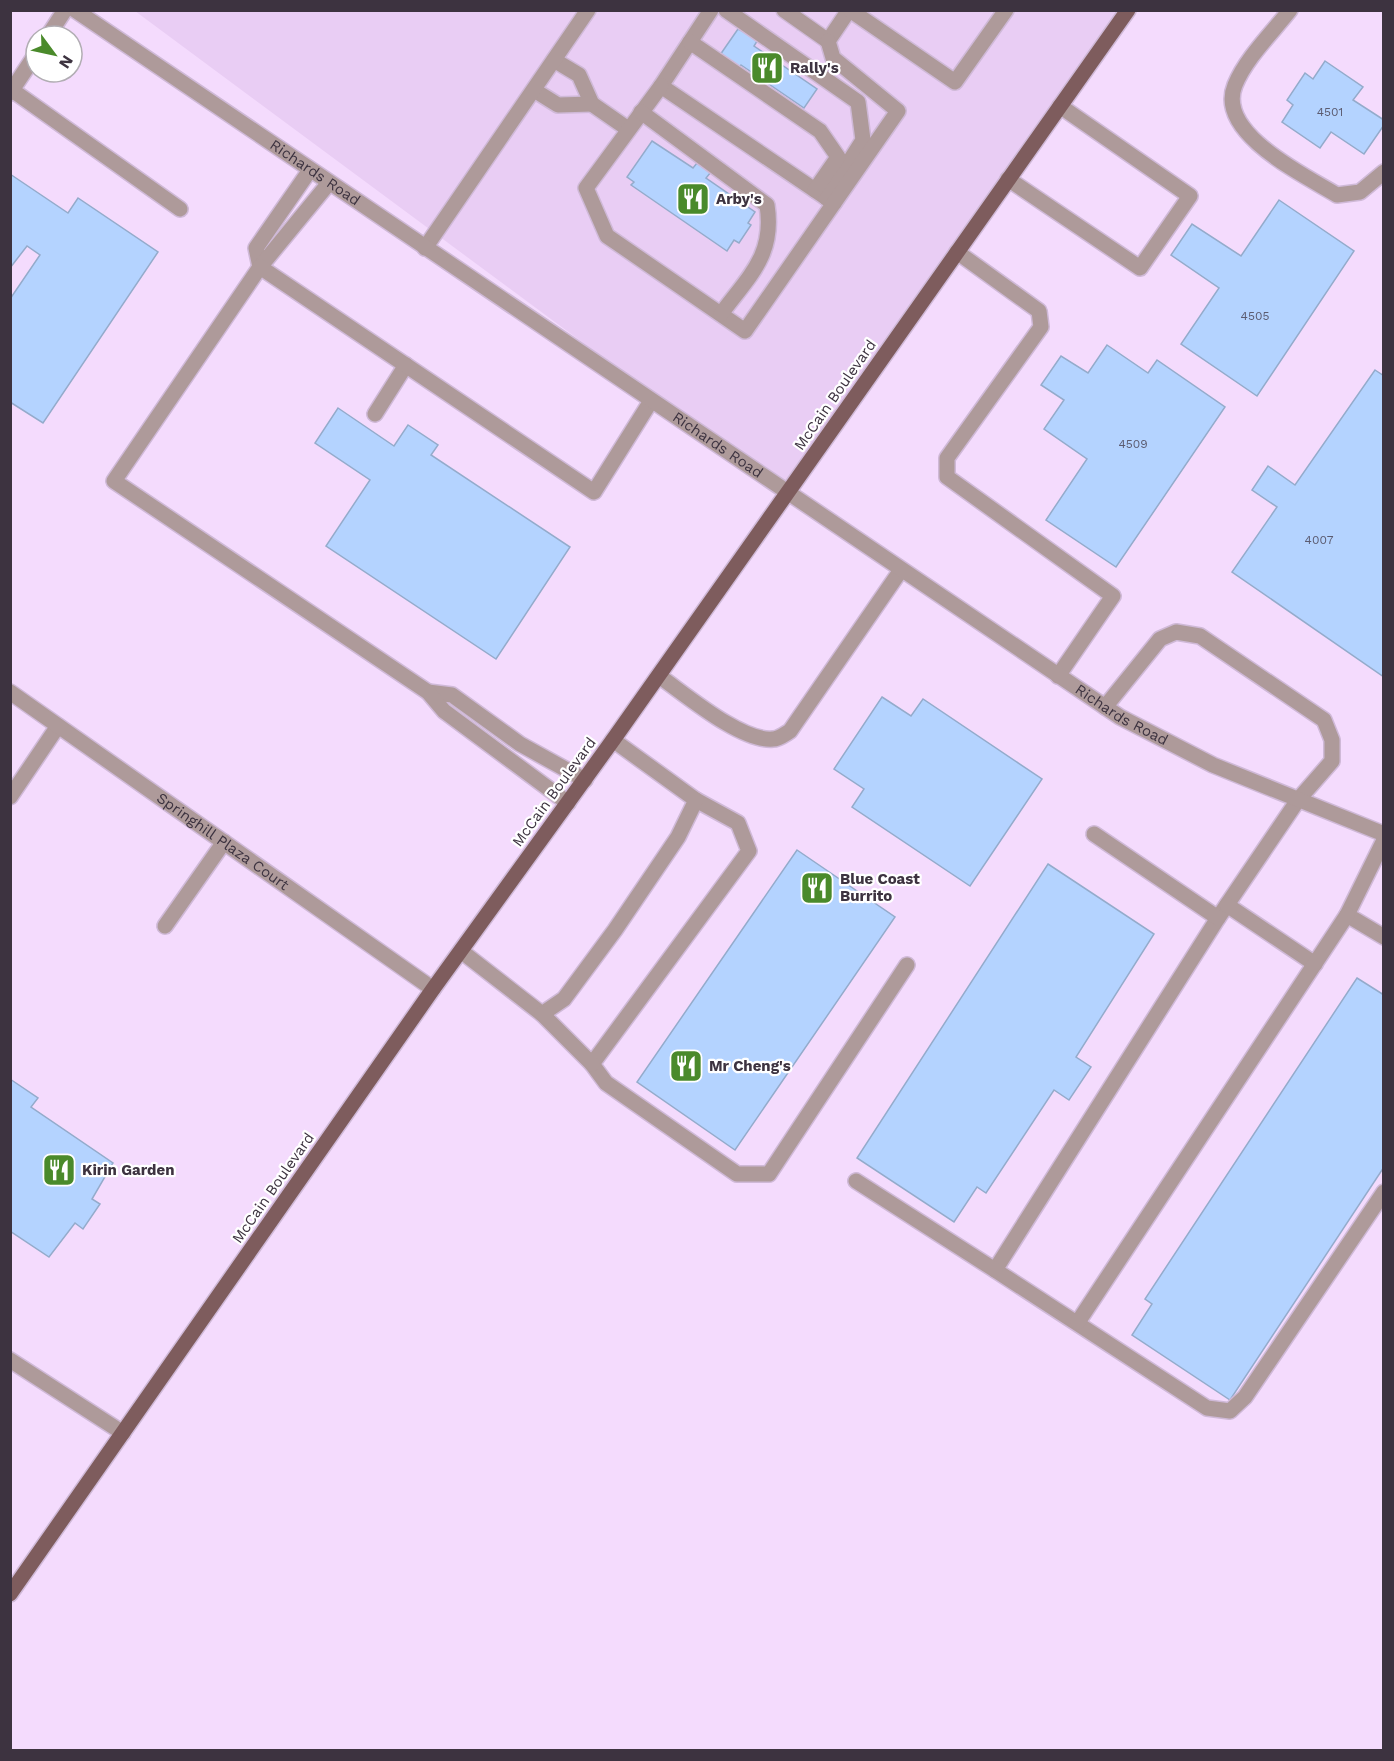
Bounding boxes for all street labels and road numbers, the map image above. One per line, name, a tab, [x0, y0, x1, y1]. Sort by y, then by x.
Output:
street label: Richards Road	[267, 136, 364, 209]
street label: McCain Boulevard	[790, 336, 880, 454]
street label: Richards Road	[669, 408, 766, 482]
street label: Richards Road	[1072, 680, 1171, 749]
street label: McCain Boulevard	[508, 734, 600, 850]
street label: Springhill Plaza Court	[153, 789, 293, 894]
street label: McCain Boulevard	[228, 1129, 318, 1247]

